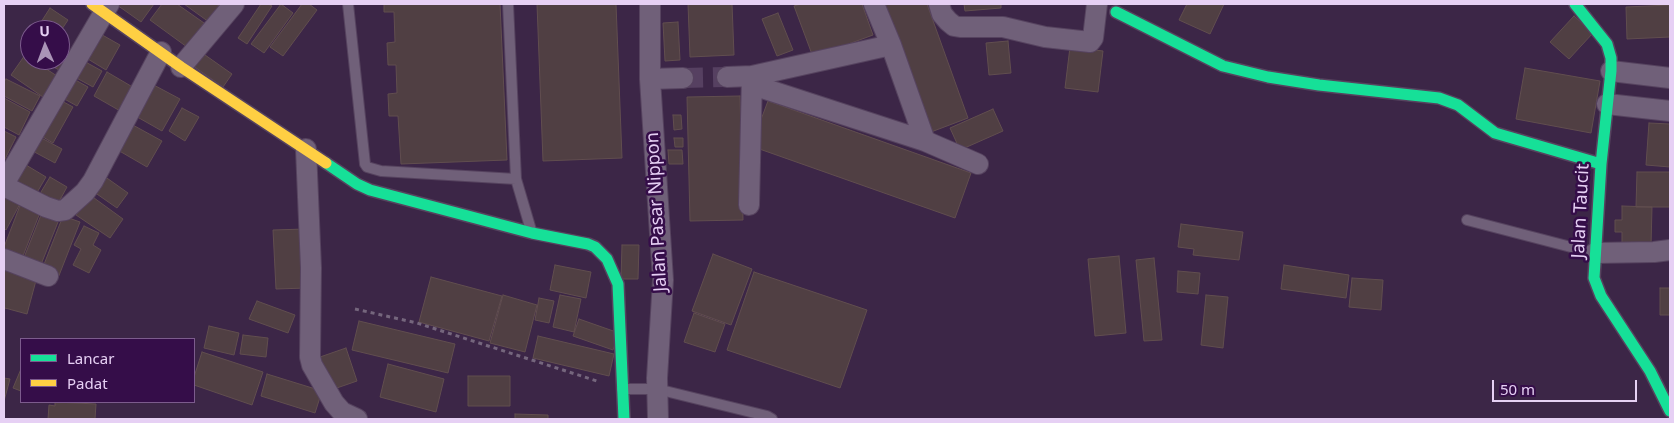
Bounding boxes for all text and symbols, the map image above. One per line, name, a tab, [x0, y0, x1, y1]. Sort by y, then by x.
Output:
north arrow	[20, 20, 70, 70]
text: U	[39, 21, 50, 40]
street label: Jalan Pasar Nippon	[642, 132, 672, 292]
street label: Jalan Taucit	[1568, 163, 1594, 259]
legend	[20, 338, 195, 403]
text: Lancar	[67, 348, 114, 368]
scale bar	[1494, 370, 1639, 402]
text: Padat	[67, 373, 108, 393]
text: 50 m	[1500, 379, 1535, 399]

